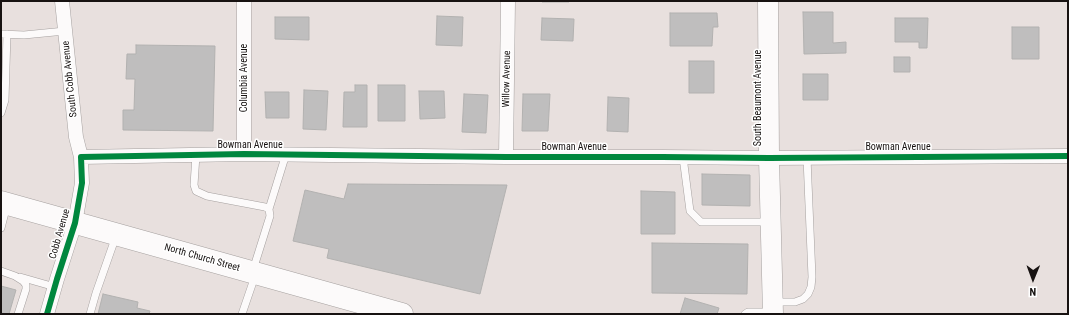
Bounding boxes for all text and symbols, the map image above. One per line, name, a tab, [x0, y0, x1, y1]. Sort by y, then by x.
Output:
street label: South Cobb Avenue	[60, 40, 80, 118]
street label: Columbia Avenue	[238, 44, 250, 112]
street label: Willow Avenue	[501, 50, 513, 108]
street label: South Beaumont Avenue	[752, 50, 764, 146]
street label: Bowman Avenue	[217, 139, 283, 151]
street label: Bowman Avenue	[541, 141, 607, 153]
street label: Bowman Avenue	[865, 141, 931, 153]
street label: Cobb Avenue	[47, 208, 73, 260]
street label: North Church Street	[163, 241, 241, 275]
north arrow	[1013, 259, 1053, 299]
text: N	[1029, 285, 1036, 298]

